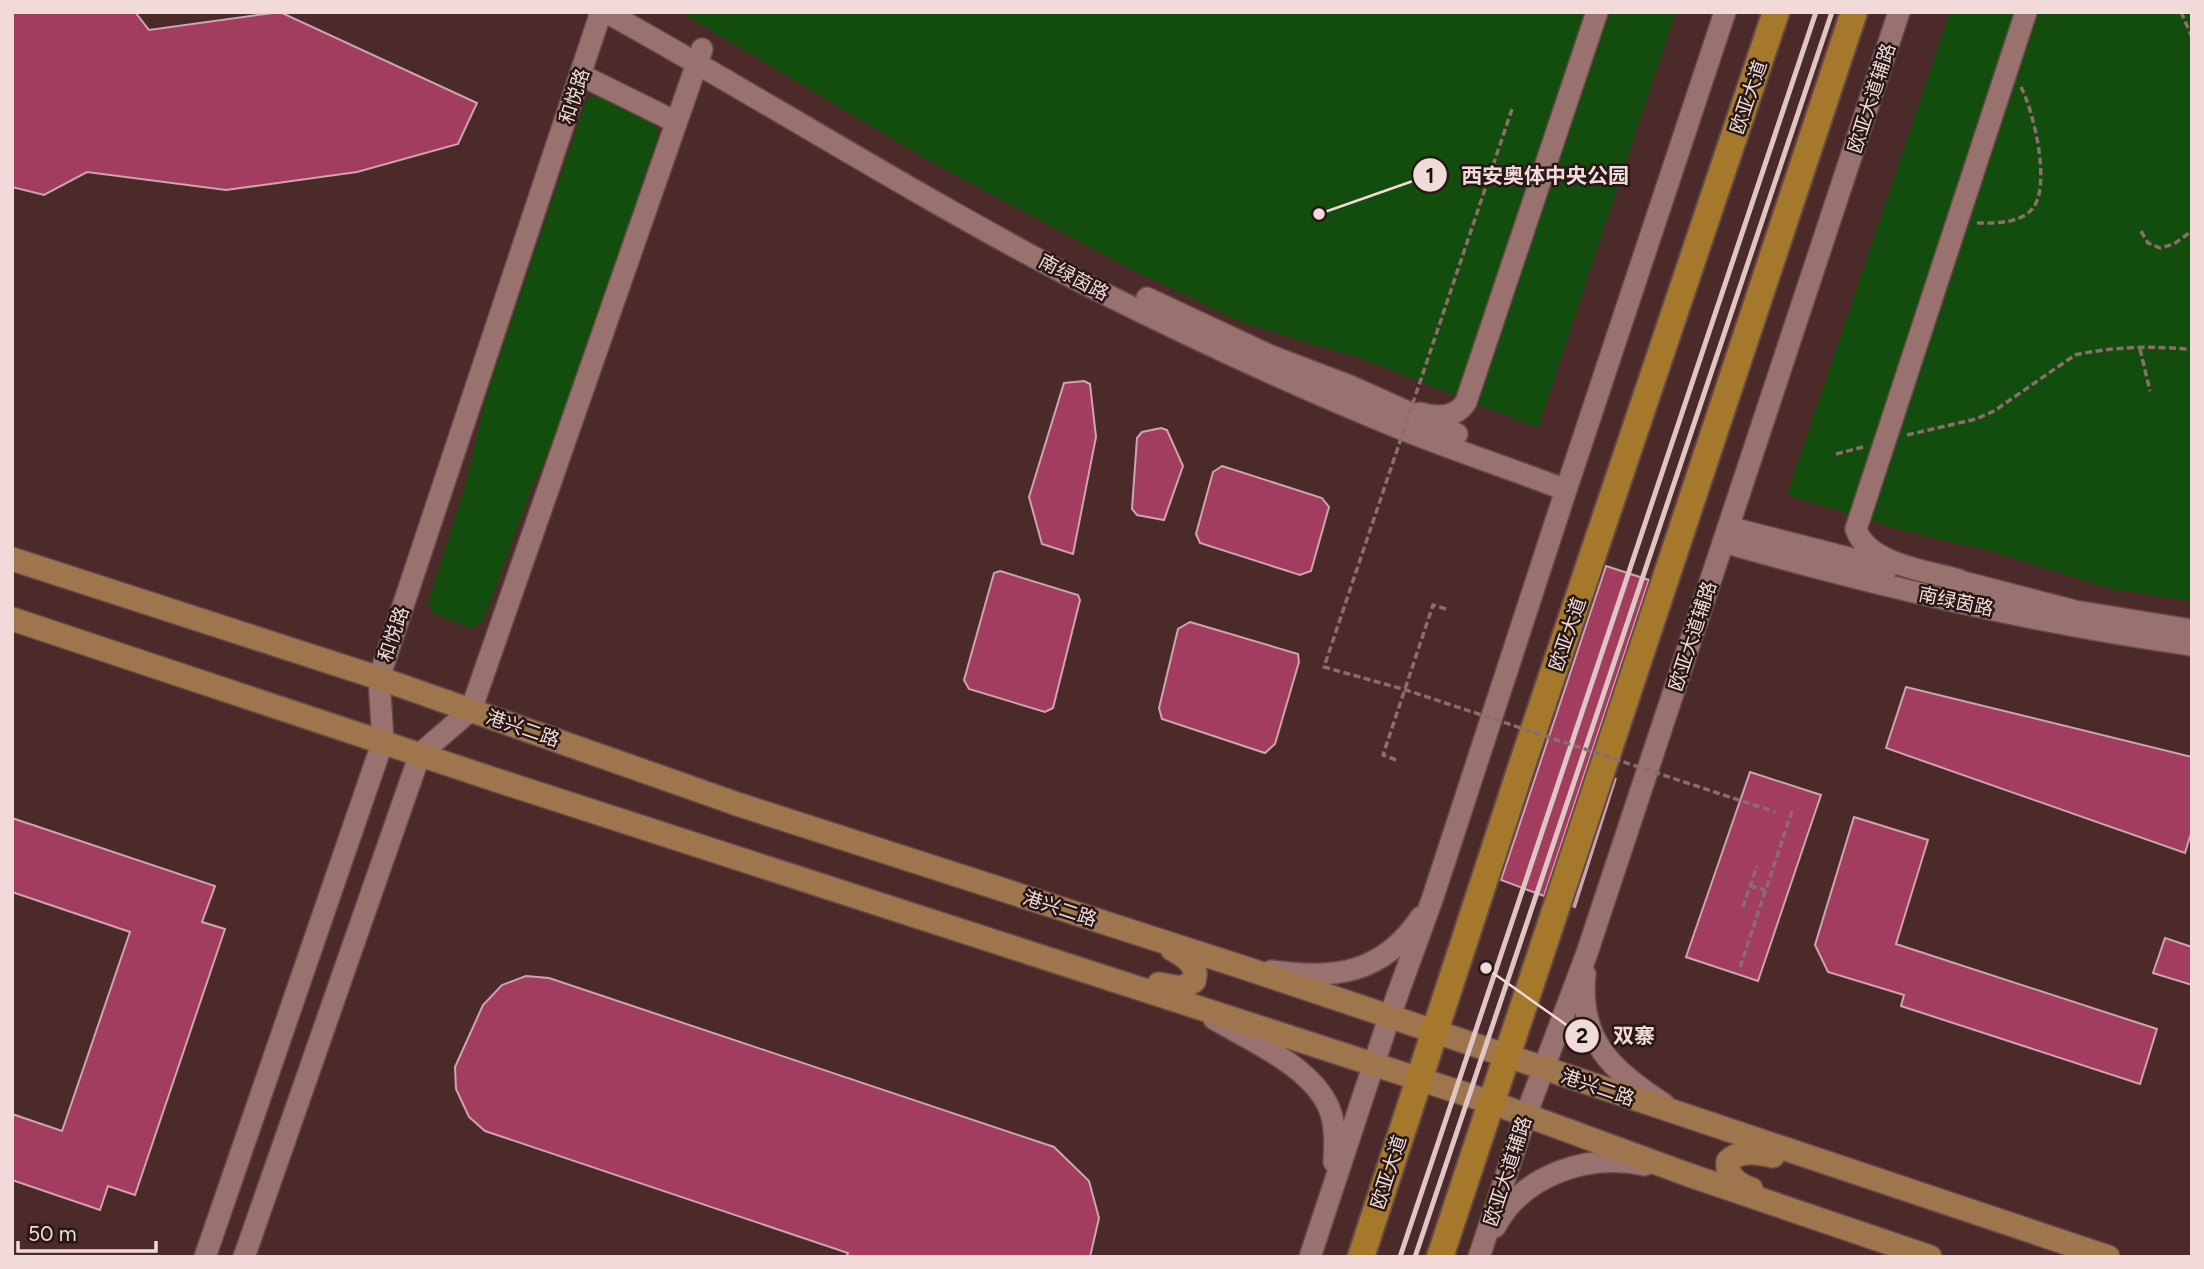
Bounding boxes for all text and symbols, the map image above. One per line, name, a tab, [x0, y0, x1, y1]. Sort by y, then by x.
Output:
street label: 欧亚大道辅路	[1843, 40, 1900, 156]
street label: 欧亚大道	[1725, 57, 1772, 137]
street label: 和悦路	[555, 65, 594, 127]
callout: 西安奥体中央公园	[1412, 154, 1643, 196]
text: 1	[1426, 163, 1434, 188]
text: 西安奥体中央公园	[1461, 163, 1629, 188]
street label: 南绿茵路	[1035, 249, 1113, 305]
street label: 欧亚大道辅路	[1664, 578, 1721, 694]
street label: 南绿茵路	[1916, 582, 1995, 621]
street label: 欧亚大道	[1544, 594, 1591, 674]
street label: 和悦路	[373, 603, 414, 665]
street label: 港兴二路	[483, 705, 563, 752]
street label: 港兴二路	[1020, 886, 1100, 931]
callout: 双寨	[1564, 1015, 1669, 1057]
text: 2	[1576, 1023, 1588, 1048]
text: 双寨	[1613, 1023, 1655, 1048]
street label: 港兴二路	[1558, 1064, 1638, 1111]
street label: 欧亚大道辅路	[1479, 1113, 1536, 1229]
street label: 欧亚大道	[1366, 1132, 1411, 1212]
scale bar	[18, 1210, 156, 1254]
text: 50 m	[28, 1221, 77, 1246]

